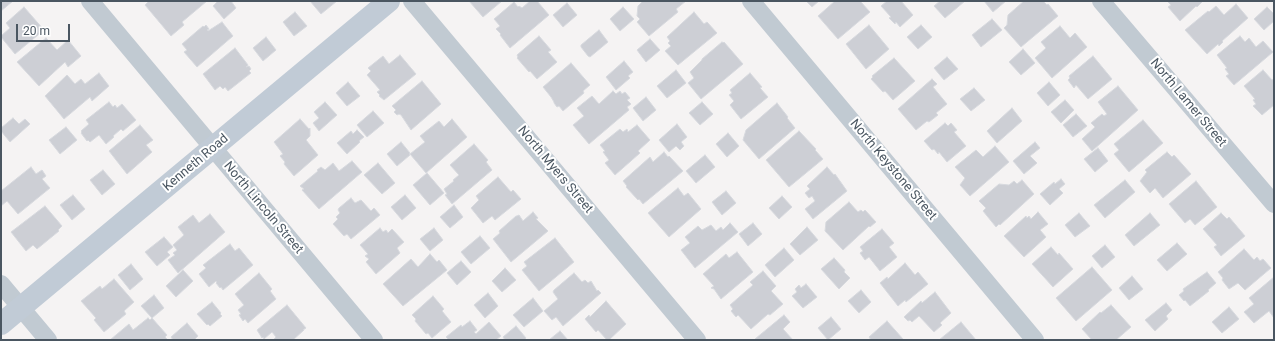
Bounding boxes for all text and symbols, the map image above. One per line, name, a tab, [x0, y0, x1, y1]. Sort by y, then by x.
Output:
scale bar	[18, 16, 72, 42]
text: 20 m	[23, 24, 50, 38]
street label: North Lamer Street	[1147, 56, 1229, 150]
street label: North Keystone Street	[846, 116, 940, 224]
street label: North Myers Street	[514, 123, 596, 217]
street label: Kenneth Road	[160, 131, 232, 195]
street label: North Lincoln Street	[220, 159, 306, 257]

